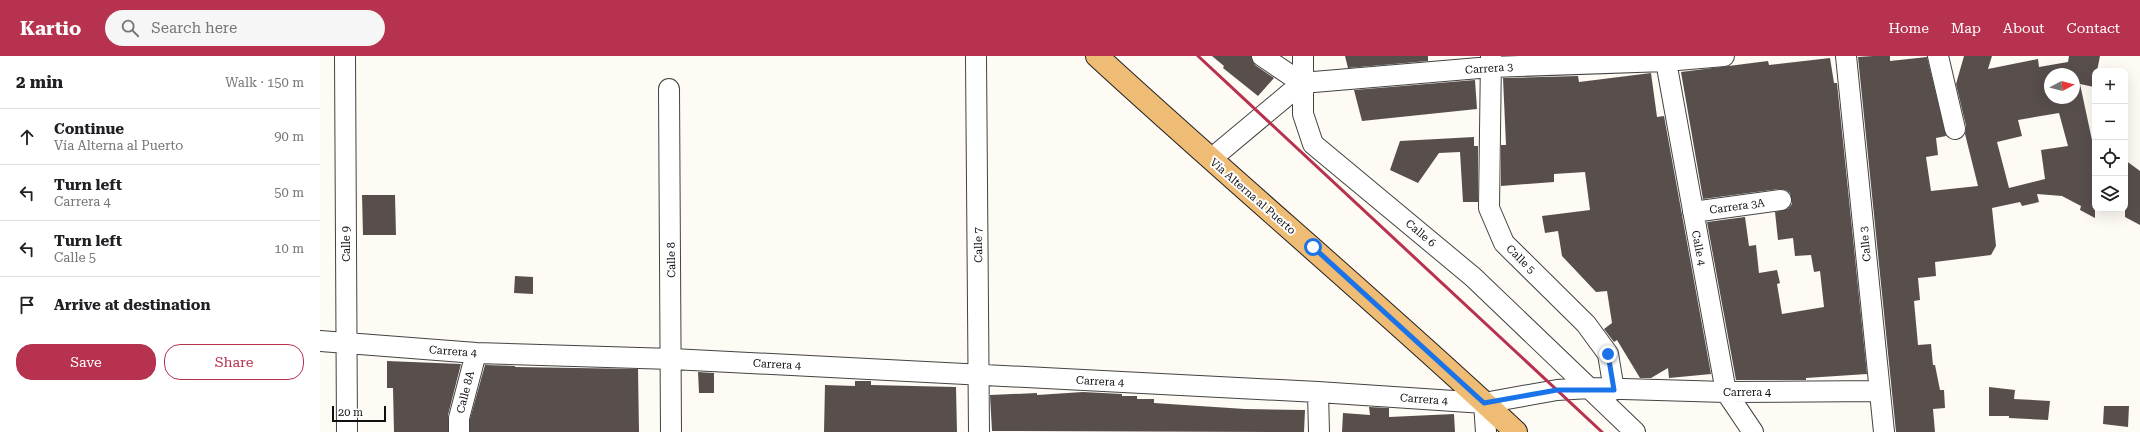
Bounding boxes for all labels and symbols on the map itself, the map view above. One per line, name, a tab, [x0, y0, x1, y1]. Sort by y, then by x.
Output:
street label: Carrera 3	[1465, 60, 1513, 77]
north arrow	[2044, 68, 2080, 104]
street label: Vía Alterna al Puerto	[1207, 156, 1298, 237]
street label: Carrera 3A	[1709, 196, 1766, 217]
street label: Calle 6	[1403, 217, 1439, 250]
street label: Calle 9	[340, 226, 353, 262]
street label: Calle 3	[1857, 226, 1874, 262]
street label: Calle 7	[972, 227, 985, 263]
street label: Calle 4	[1689, 229, 1708, 268]
route start	[1304, 238, 1322, 256]
street label: Calle 8	[665, 242, 678, 278]
street label: Calle 5	[1503, 242, 1538, 277]
street label: Carrera 4	[429, 343, 478, 360]
route end	[1599, 345, 1617, 363]
street label: Carrera 4	[753, 357, 802, 372]
street label: Calle 8A	[454, 369, 477, 415]
street label: Carrera 4	[1076, 374, 1125, 389]
street label: Carrera 4	[1723, 386, 1772, 399]
street label: Carrera 4	[1400, 391, 1449, 408]
scale bar	[332, 404, 386, 423]

